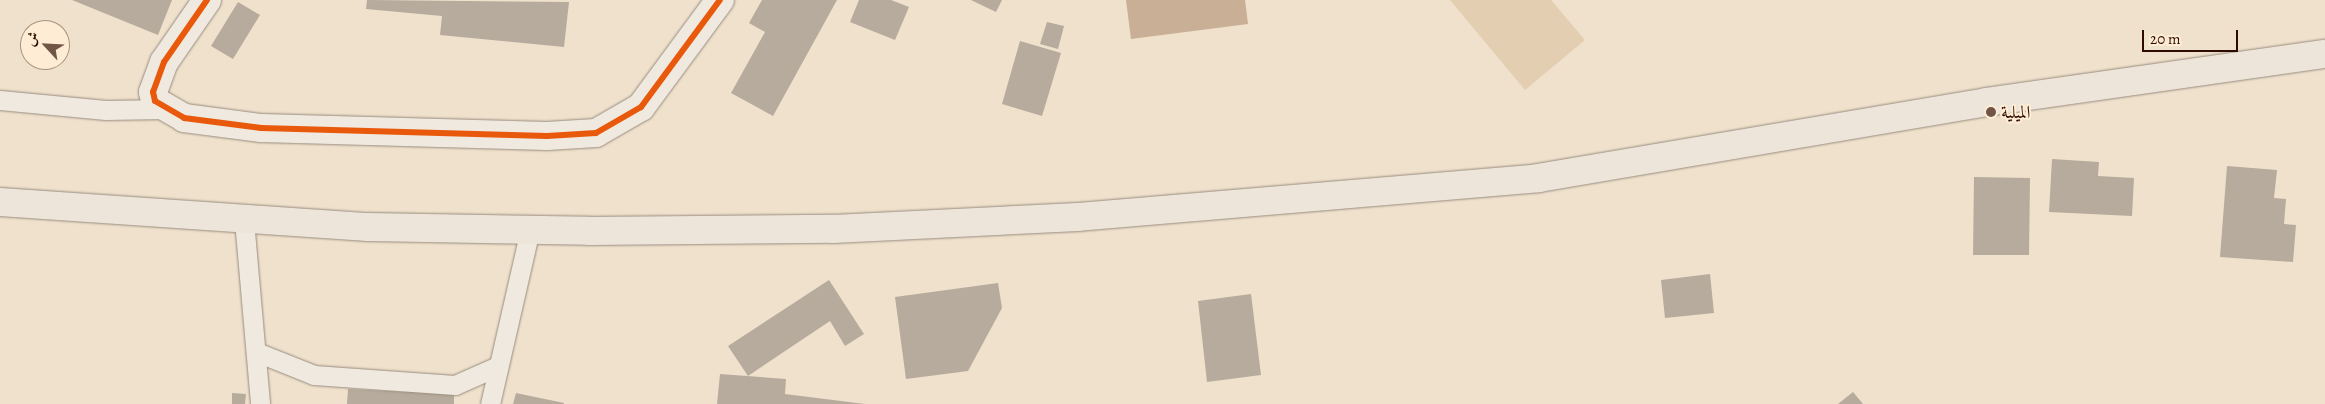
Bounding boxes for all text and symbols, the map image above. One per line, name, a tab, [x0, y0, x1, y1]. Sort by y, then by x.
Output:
north arrow	[20, 20, 70, 70]
scale bar	[2145, 20, 2241, 52]
text: ش	[20, 29, 43, 49]
text: 20 m	[2150, 29, 2181, 49]
place label: الميلية	[2001, 101, 2030, 123]
marker: الميلية	[1985, 106, 1997, 118]

